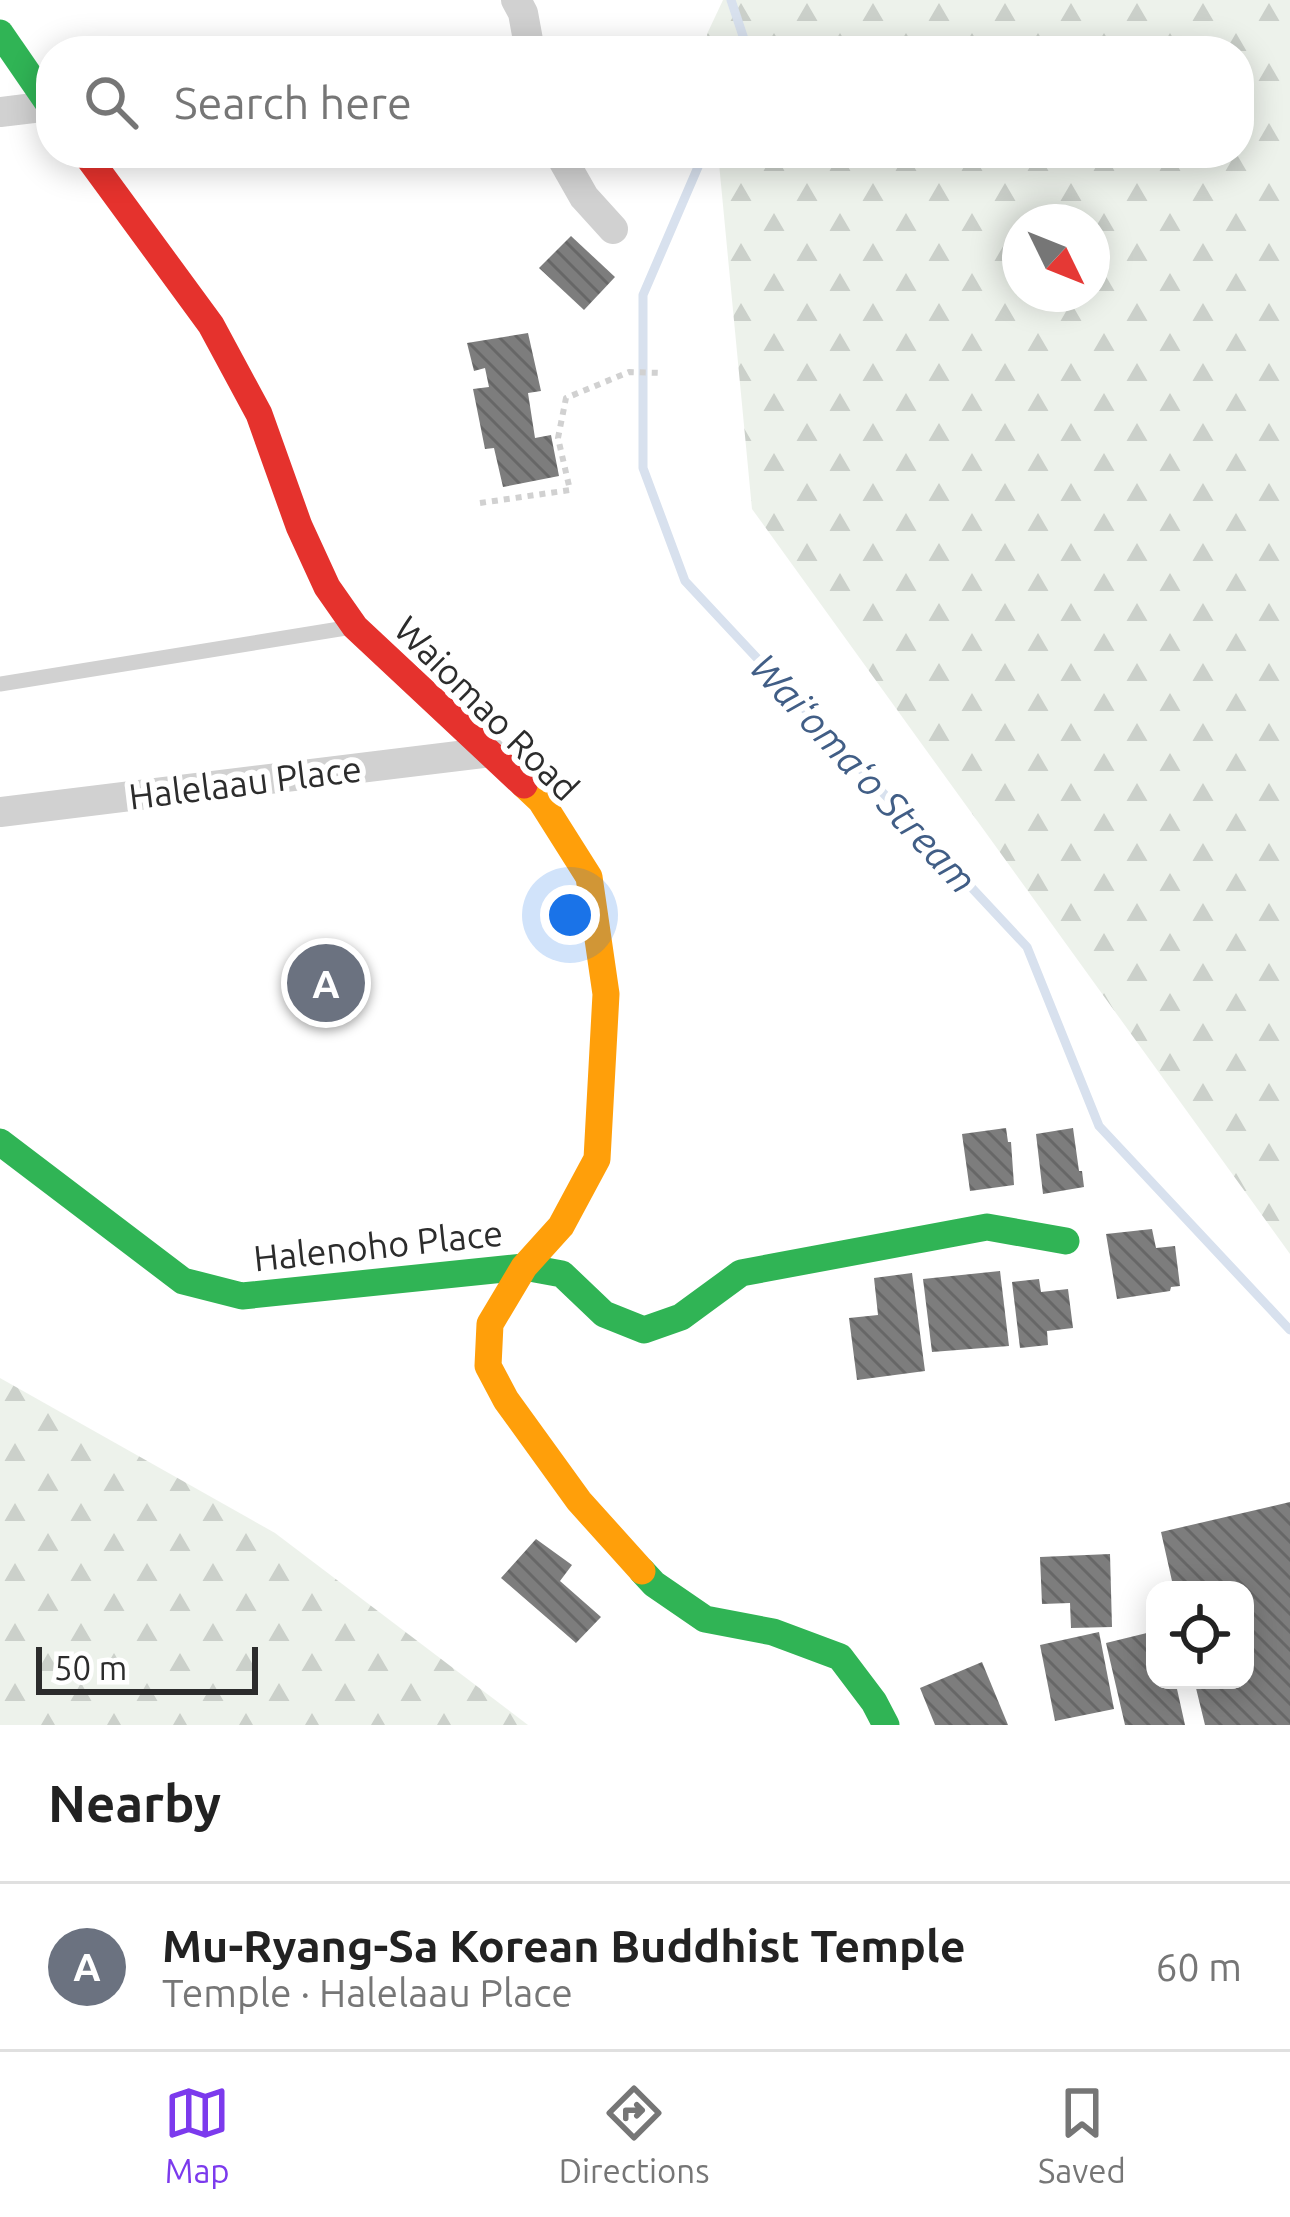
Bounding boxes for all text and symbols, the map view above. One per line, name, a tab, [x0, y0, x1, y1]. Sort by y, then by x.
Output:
search box	[36, 36, 1254, 168]
icon: search	[78, 69, 144, 135]
text: Search here	[174, 77, 412, 128]
north arrow	[1002, 204, 1110, 312]
street label: Waiomao Road	[387, 608, 587, 808]
water label: Waiʻomaʻo Stream	[743, 645, 985, 901]
street label: Halelaau Place	[126, 747, 364, 817]
your location	[540, 885, 600, 945]
pin: A	[287, 938, 365, 1028]
street label: Halenoho Place	[251, 1212, 505, 1278]
map controls	[1146, 1581, 1254, 1689]
button: locate	[1146, 1581, 1254, 1689]
scale bar	[36, 1641, 258, 1694]
text: 50 m	[54, 1649, 127, 1686]
text: Nearby	[48, 1774, 221, 1832]
text: Mu-Ryang-Sa Korean Buddhist Temple	[162, 1920, 966, 1971]
text: A	[73, 1945, 101, 1988]
text: 60 m	[1155, 1945, 1242, 1988]
text: Temple · Halelaau Place	[162, 1971, 573, 2014]
tab: Map	[164, 2080, 230, 2189]
tab: Directions	[559, 2080, 709, 2189]
tab: Saved	[1038, 2080, 1126, 2189]

